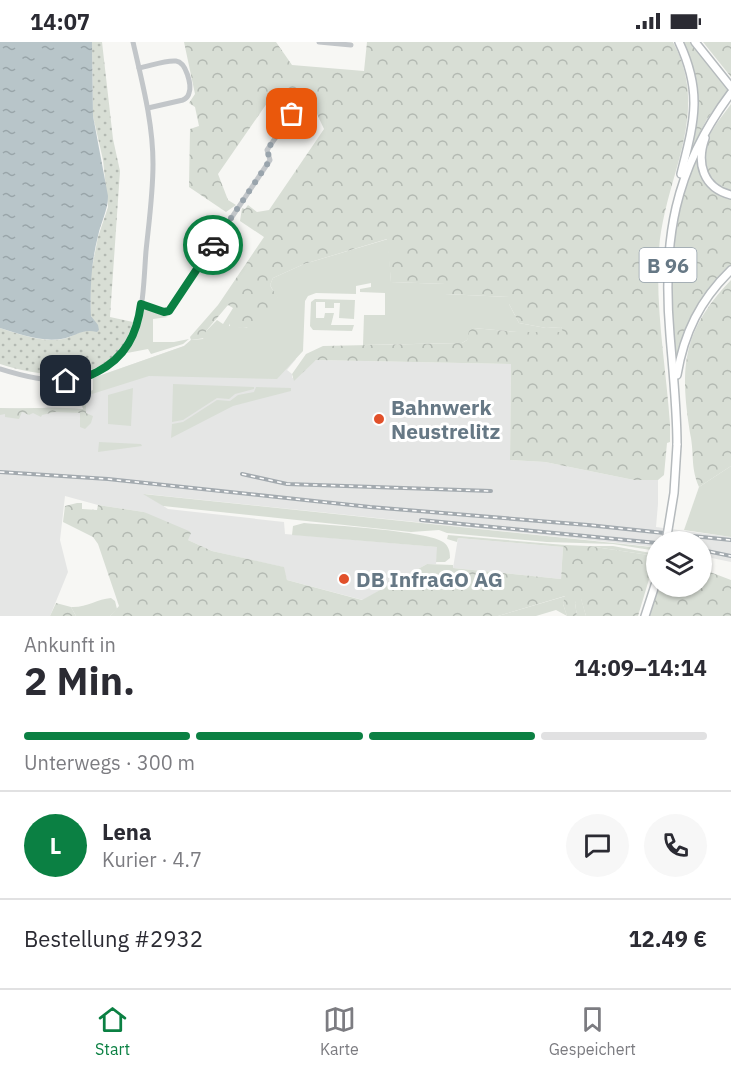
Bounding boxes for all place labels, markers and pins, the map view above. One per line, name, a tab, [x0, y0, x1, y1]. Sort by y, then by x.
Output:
pin	[266, 88, 317, 139]
pin	[40, 355, 91, 406]
place label: Bahnwerk Neustrelitz	[391, 393, 501, 445]
marker: Bahnwerk Neustrelitz	[372, 412, 386, 426]
place label: DB InfraGO AG	[356, 565, 503, 593]
marker: DB InfraGO AG	[337, 572, 351, 586]

